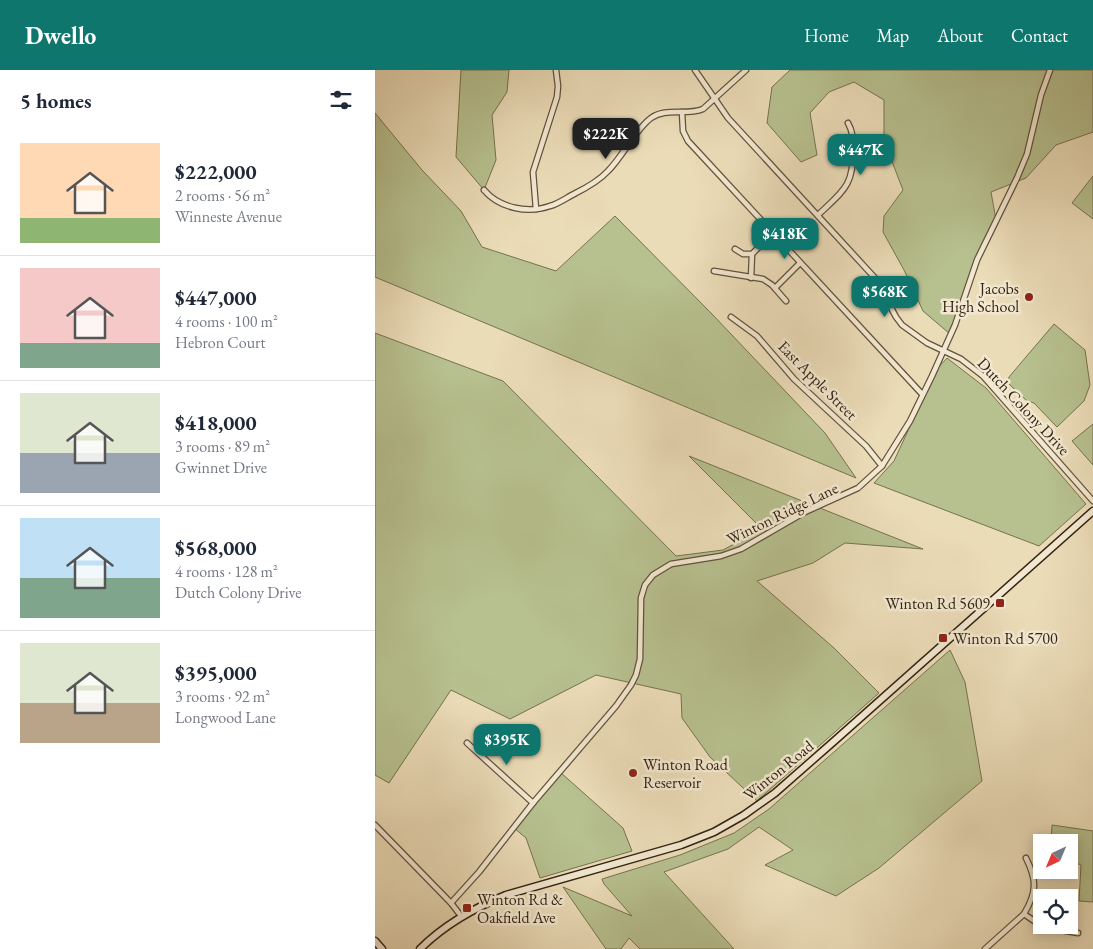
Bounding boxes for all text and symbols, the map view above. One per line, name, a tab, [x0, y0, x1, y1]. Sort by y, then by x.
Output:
text: Dwello	[25, 20, 96, 51]
text: Home	[804, 24, 849, 47]
text: Map	[877, 24, 909, 47]
text: About	[937, 24, 983, 47]
text: Contact	[1011, 24, 1068, 47]
icon: filters	[327, 86, 355, 114]
text: 5 homes	[20, 87, 92, 114]
pin: $222K	[571, 118, 641, 160]
text: $222K	[584, 123, 628, 144]
pin: $447K	[826, 134, 896, 176]
text: $447K	[839, 139, 883, 160]
text: $222,000	[175, 158, 257, 185]
icon: home	[60, 163, 120, 223]
text: 2 rooms · 56 m²	[175, 185, 270, 206]
text: Winneste Avenue	[175, 206, 282, 227]
pin: $418K	[750, 218, 820, 260]
text: $418K	[763, 223, 807, 244]
pin: $568K	[850, 276, 920, 318]
place label: Jacobs High School	[942, 278, 1019, 317]
text: $568K	[863, 281, 907, 302]
text: $447,000	[175, 284, 257, 311]
icon: home	[60, 288, 120, 348]
marker: Jacobs High School	[1023, 291, 1035, 303]
text: 4 rooms · 100 m²	[175, 311, 278, 332]
text: Hebron Court	[175, 332, 265, 353]
street label: East Apple Street	[773, 336, 862, 425]
street label: Dutch Colony Drive	[973, 353, 1074, 460]
text: $418,000	[175, 409, 257, 436]
icon: home	[60, 413, 120, 473]
text: 3 rooms · 89 m²	[175, 436, 270, 457]
text: Gwinnet Drive	[175, 457, 267, 478]
street label: Winton Ridge Lane	[723, 477, 841, 550]
text: $568,000	[175, 534, 257, 561]
icon: home	[60, 538, 120, 598]
text: 4 rooms · 128 m²	[175, 561, 278, 582]
text: Dutch Colony Drive	[175, 582, 301, 603]
place label: Winton Rd 5609	[885, 593, 990, 614]
marker: Winton Rd 5609	[994, 597, 1006, 609]
place label: Winton Rd 5700	[953, 628, 1058, 649]
marker: Winton Rd 5700	[937, 632, 949, 644]
text: $395,000	[175, 659, 257, 686]
icon: home	[60, 663, 120, 723]
text: 3 rooms · 92 m²	[175, 686, 270, 707]
text: Longwood Lane	[175, 707, 276, 728]
pin: $395K	[472, 724, 542, 766]
text: $395K	[485, 729, 529, 750]
street label: Winton Road	[739, 735, 819, 805]
place label: Winton Road Reservoir	[643, 754, 729, 793]
marker: Winton Road Reservoir	[627, 767, 639, 779]
north arrow	[1033, 834, 1077, 879]
map controls	[1033, 834, 1078, 934]
place label: Winton Rd & Oakfield Ave	[477, 889, 563, 928]
button: locate	[1033, 889, 1078, 934]
marker: Winton Rd & Oakfield Ave	[461, 902, 473, 914]

